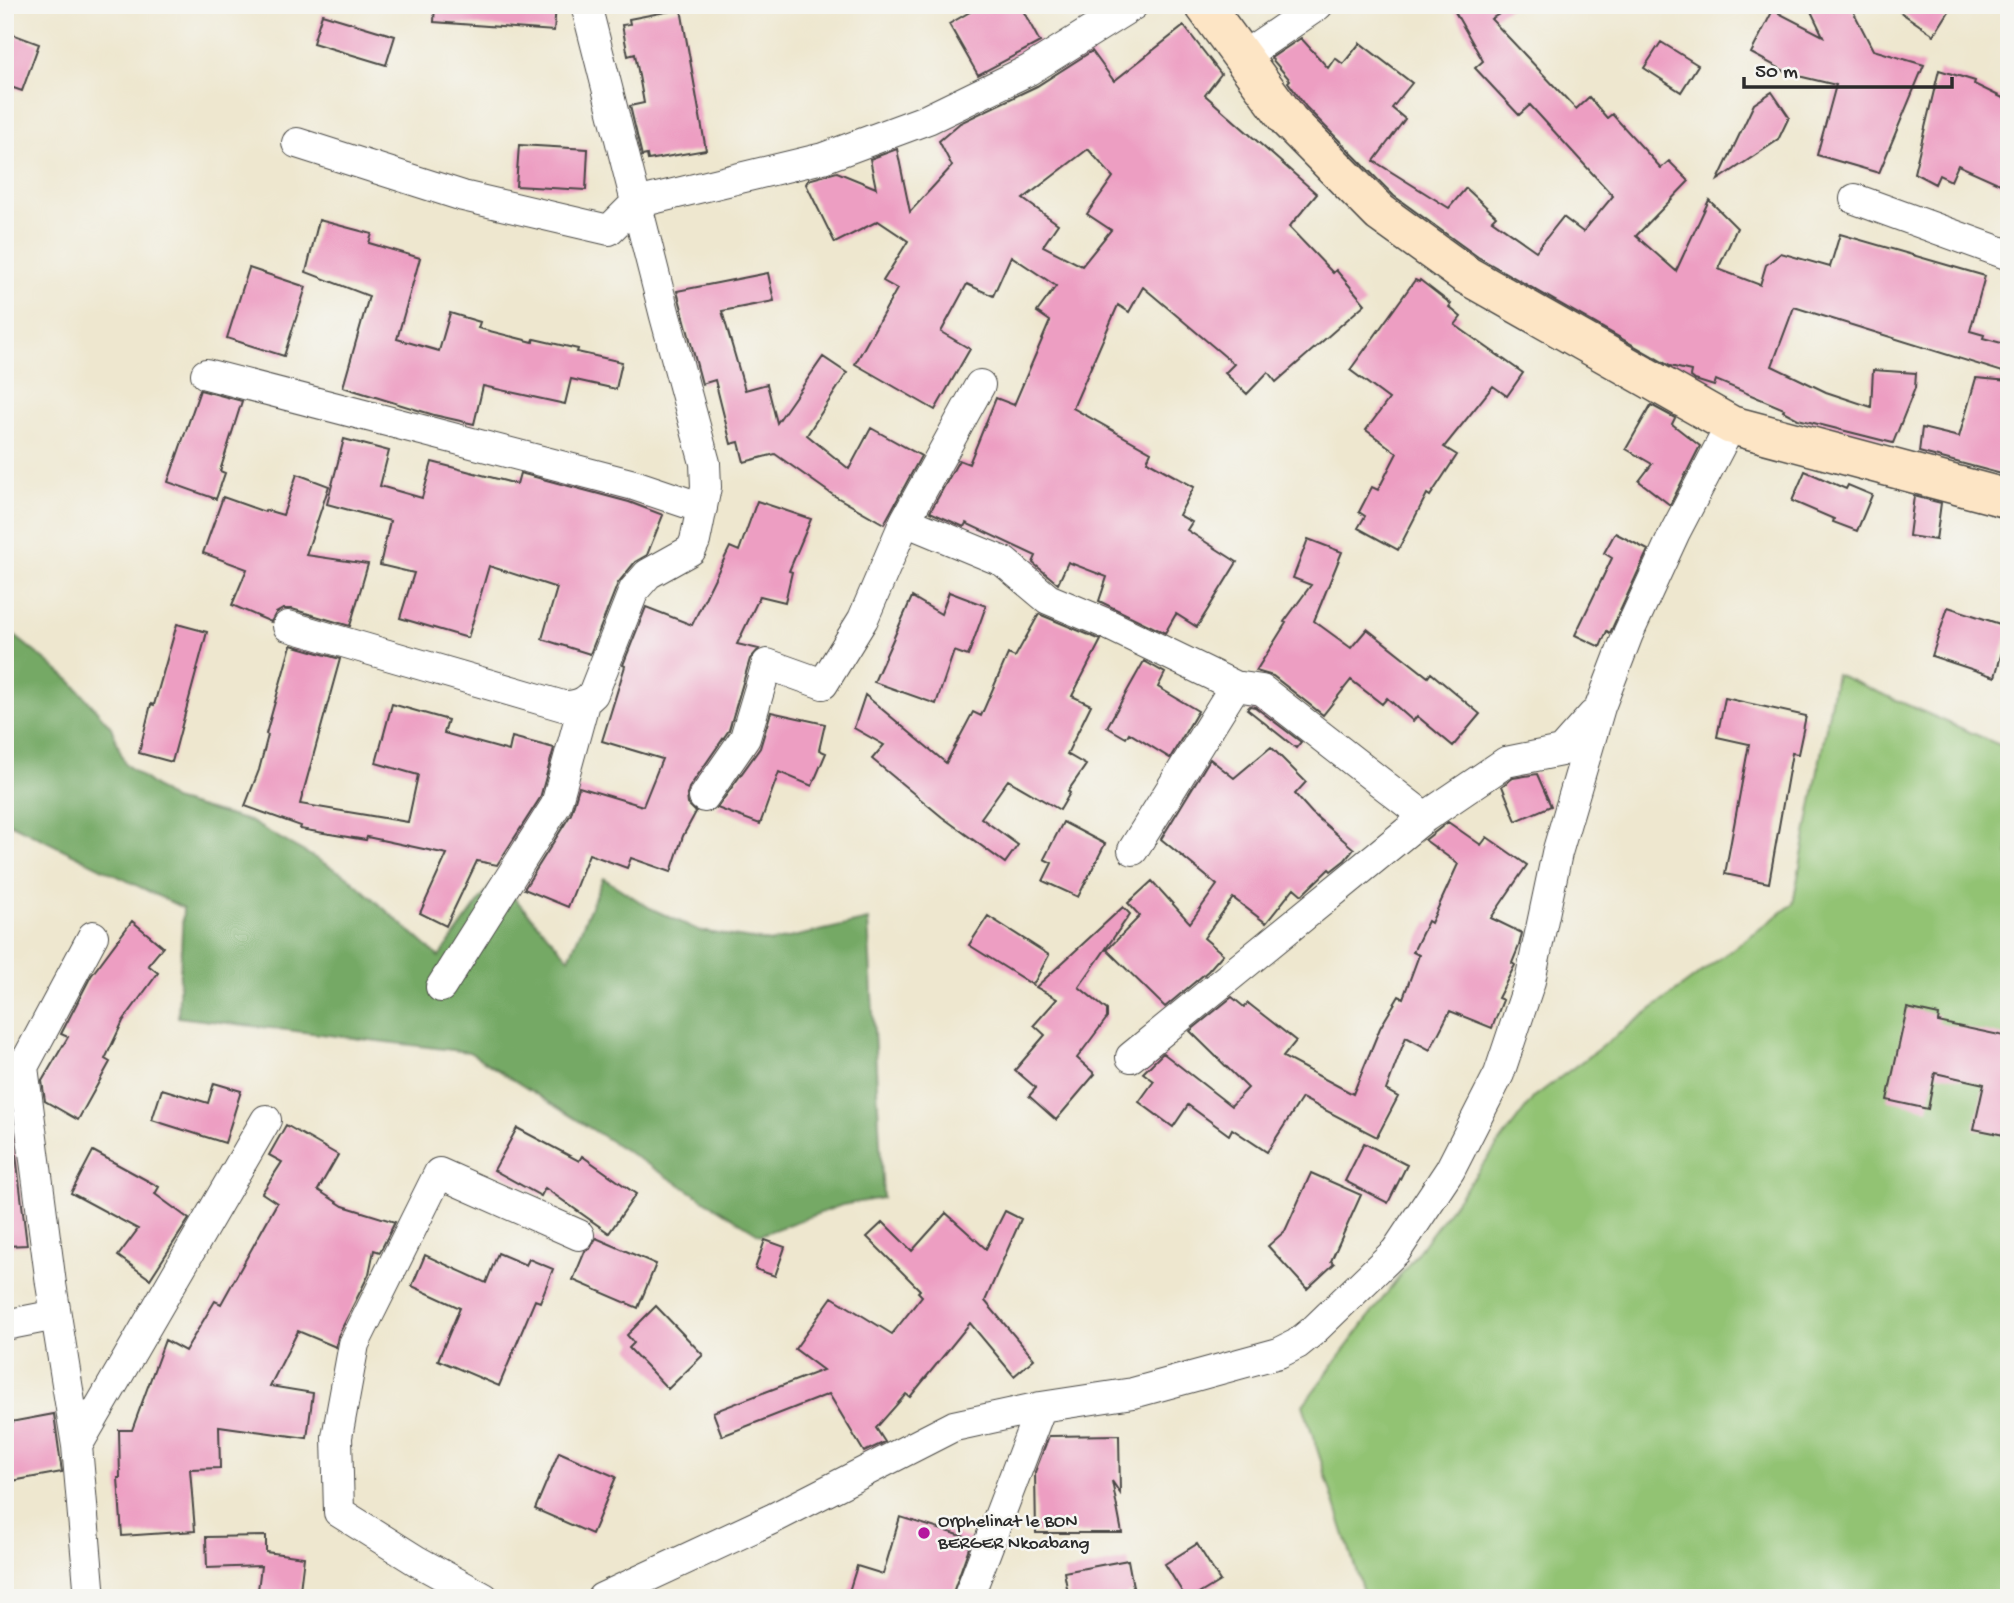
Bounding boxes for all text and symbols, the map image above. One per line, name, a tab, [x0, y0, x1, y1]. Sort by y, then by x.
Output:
scale bar	[1744, 46, 1953, 90]
text: 50 m	[1755, 61, 1798, 86]
place label: Orphelinat le BON BERGER Nkoabang	[937, 1511, 1090, 1556]
marker: Orphelinat le BON BERGER Nkoabang	[916, 1525, 932, 1541]

